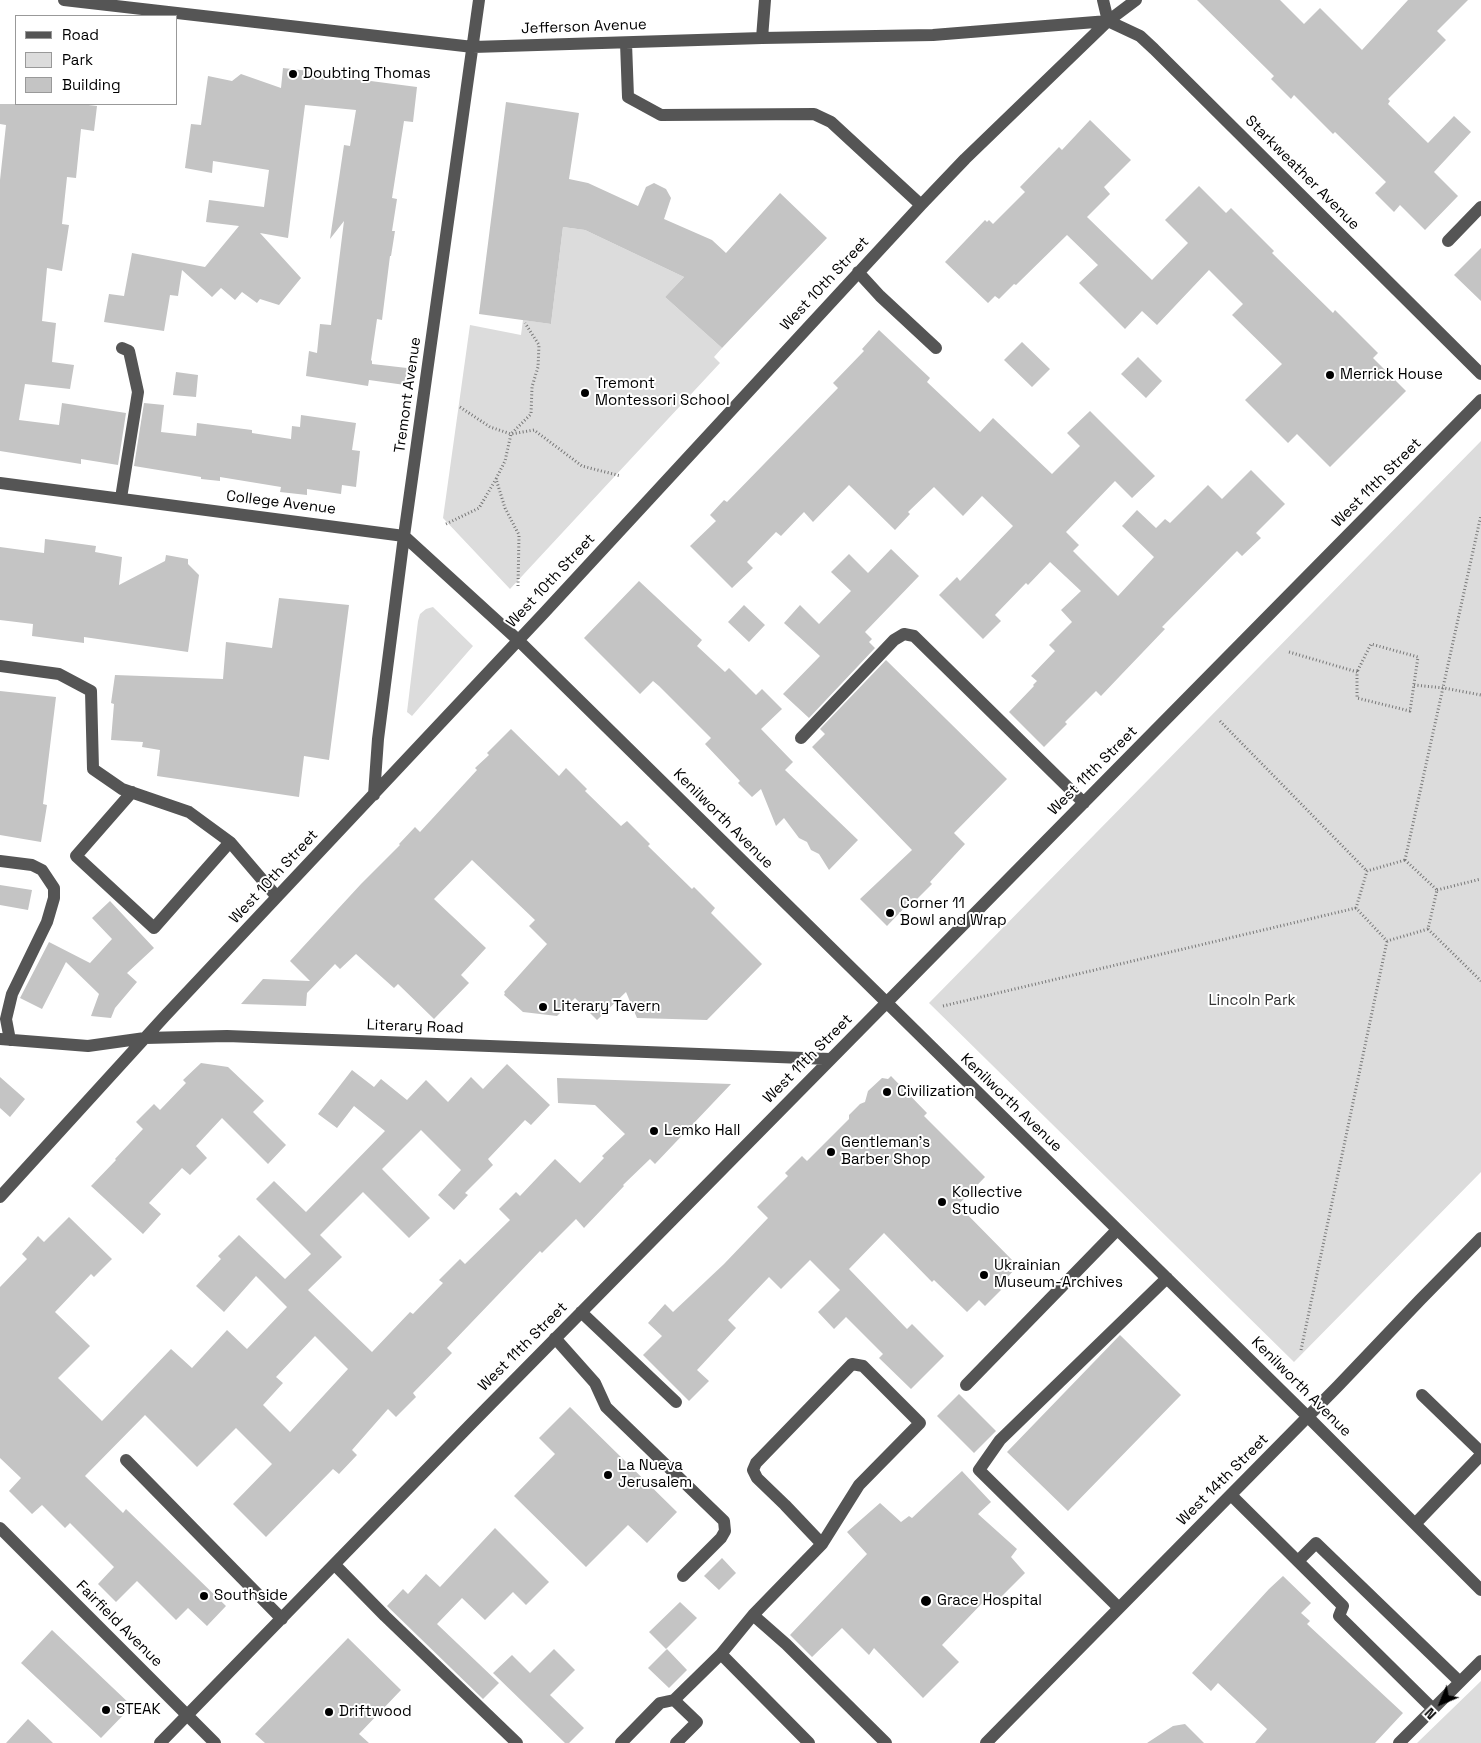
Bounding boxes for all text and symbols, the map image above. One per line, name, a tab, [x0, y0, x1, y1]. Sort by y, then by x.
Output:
legend	[15, 15, 178, 105]
street label: Jefferson Avenue	[521, 16, 647, 38]
text: Road	[62, 25, 99, 44]
text: Park	[62, 50, 93, 69]
place label: Doubting Thomas	[303, 65, 431, 83]
marker: Doubting Thomas	[287, 68, 299, 80]
text: Building	[62, 75, 121, 94]
street label: Starkweather Avenue	[1241, 112, 1363, 234]
street label: West 10th Street	[777, 233, 873, 335]
street label: Tremont Avenue	[391, 336, 425, 454]
place label: Merrick House	[1340, 366, 1443, 384]
marker: Merrick House	[1324, 369, 1336, 381]
place label: Tremont Montessori School	[595, 375, 730, 410]
marker: Tremont Montessori School	[579, 387, 591, 399]
street label: West 11th Street	[1329, 435, 1425, 531]
street label: College Avenue	[225, 487, 337, 519]
street label: West 10th Street	[503, 530, 599, 632]
street label: West 11th Street	[1045, 723, 1141, 819]
street label: Kenilworth Avenue	[669, 765, 777, 873]
street label: West 10th Street	[226, 826, 322, 928]
place label: Corner 11 Bowl and Wrap	[900, 895, 1007, 930]
marker: Corner 11 Bowl and Wrap	[884, 907, 896, 919]
park label: Lincoln Park	[1208, 992, 1296, 1010]
place label: Literary Tavern	[553, 998, 660, 1016]
marker: Literary Tavern	[537, 1001, 549, 1013]
street label: West 11th Street	[760, 1011, 856, 1107]
street label: Literary Road	[366, 1016, 464, 1038]
street label: Kenilworth Avenue	[957, 1050, 1065, 1156]
place label: Civilization	[897, 1083, 974, 1101]
marker: Civilization	[881, 1086, 893, 1098]
place label: Lemko Hall	[664, 1122, 741, 1140]
marker: Lemko Hall	[648, 1125, 660, 1137]
place label: Gentleman's Barber Shop	[841, 1134, 931, 1169]
marker: Gentleman's Barber Shop	[825, 1146, 837, 1158]
place label: Kollective Studio	[952, 1184, 1022, 1219]
marker: Kollective Studio	[936, 1196, 948, 1208]
place label: Ukrainian Museum-Archives	[994, 1257, 1123, 1292]
marker: Ukrainian Museum-Archives	[978, 1269, 990, 1281]
street label: West 11th Street	[475, 1299, 571, 1395]
street label: Kenilworth Avenue	[1247, 1333, 1355, 1441]
street label: West 14th Street	[1174, 1431, 1272, 1529]
place label: La Nueva Jerusalem	[618, 1457, 692, 1492]
marker: La Nueva Jerusalem	[602, 1469, 614, 1481]
street label: Fairfield Avenue	[72, 1577, 166, 1671]
place label: Southside	[214, 1587, 288, 1605]
marker: Southside	[198, 1590, 210, 1602]
place label: Grace Hospital	[937, 1592, 1042, 1610]
marker: Grace Hospital	[919, 1594, 933, 1608]
north arrow	[1416, 1678, 1466, 1728]
place label: STEAK	[116, 1701, 161, 1719]
place label: Driftwood	[339, 1703, 412, 1721]
marker: STEAK	[100, 1704, 112, 1716]
text: N	[1421, 1704, 1440, 1723]
marker: Driftwood	[323, 1706, 335, 1718]

